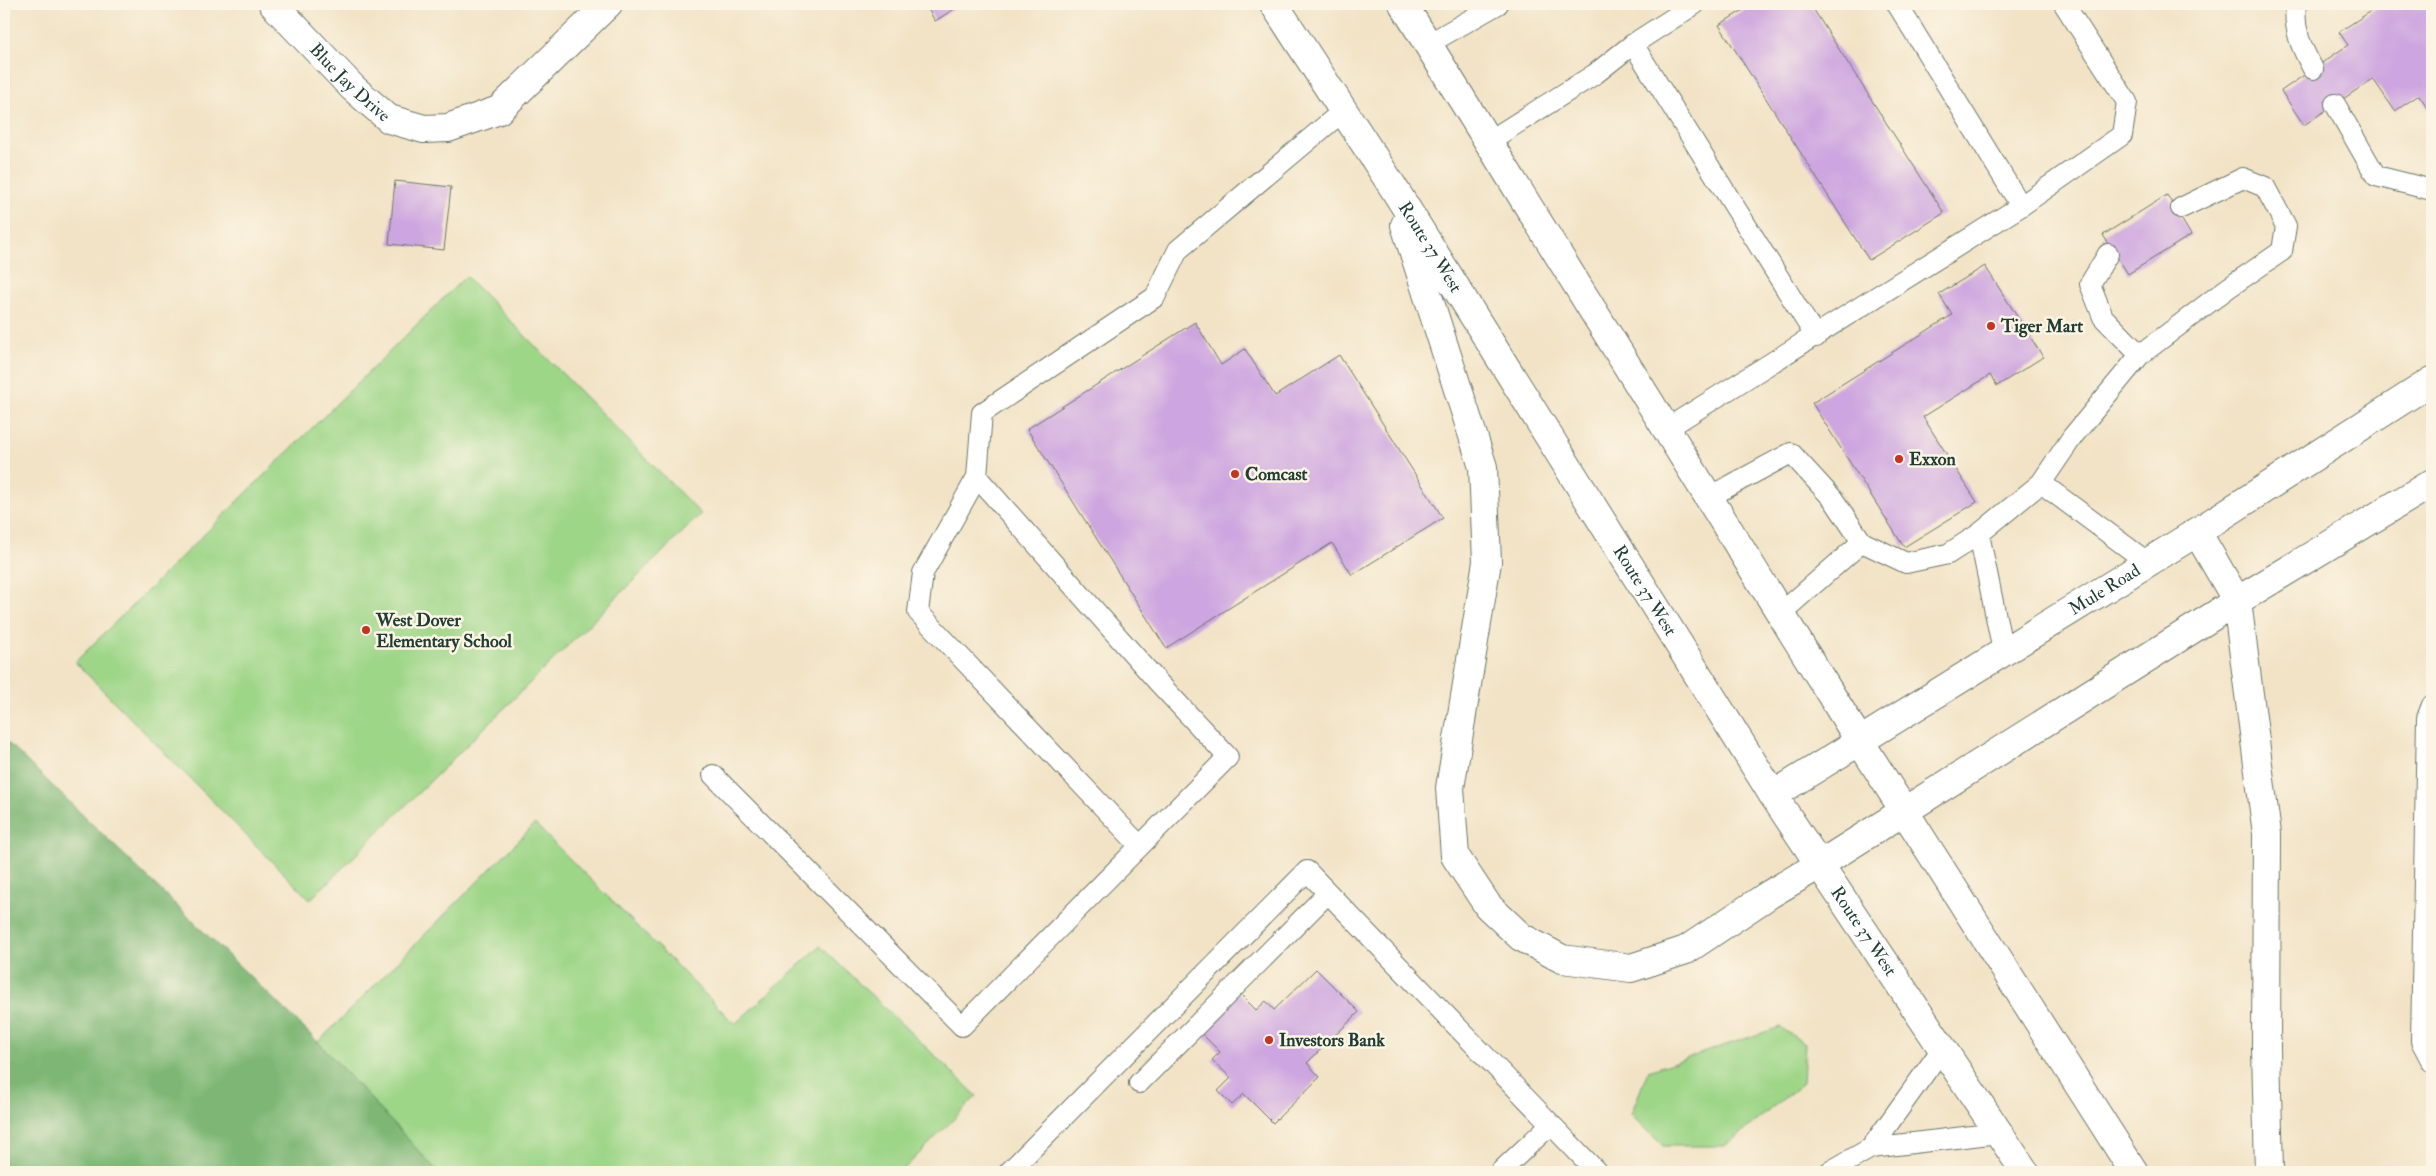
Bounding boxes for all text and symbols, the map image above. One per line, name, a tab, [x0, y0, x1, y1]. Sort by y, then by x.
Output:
street label: Blue Jay Drive	[305, 38, 396, 127]
street label: Route 37 West	[1393, 197, 1468, 297]
place label: Tiger Mart	[2000, 315, 2083, 338]
marker: Tiger Mart	[1985, 320, 1997, 332]
place label: Exxon	[1909, 448, 1956, 471]
marker: Exxon	[1893, 453, 1905, 465]
place label: Comcast	[1245, 463, 1308, 486]
marker: Comcast	[1229, 468, 1241, 480]
street label: Route 37 West	[1608, 541, 1682, 640]
street label: Mule Road	[2064, 558, 2145, 620]
place label: West Dover Elementary School	[375, 609, 512, 653]
marker: West Dover Elementary School	[360, 624, 372, 636]
street label: Route 37 West	[1826, 882, 1902, 980]
place label: Investors Bank	[1279, 1029, 1385, 1052]
marker: Investors Bank	[1263, 1034, 1275, 1046]

